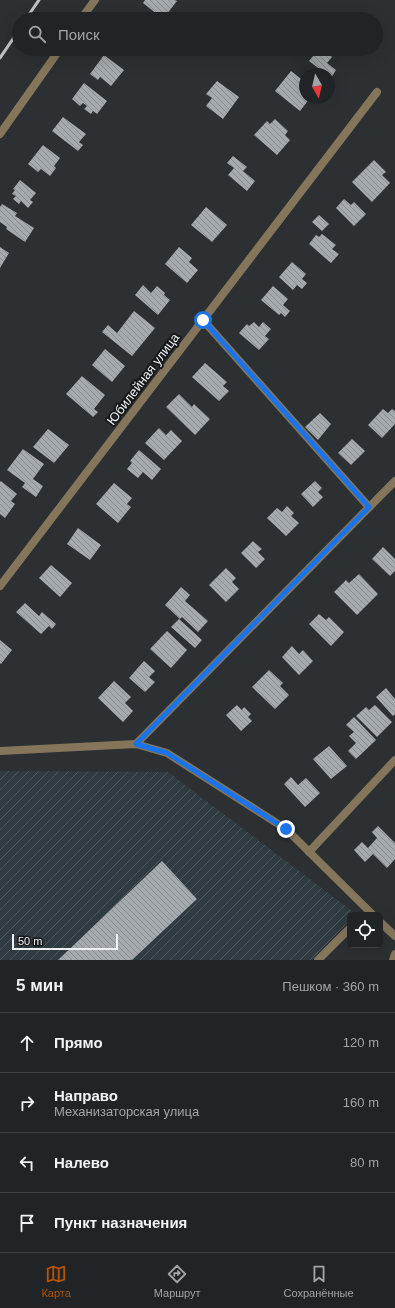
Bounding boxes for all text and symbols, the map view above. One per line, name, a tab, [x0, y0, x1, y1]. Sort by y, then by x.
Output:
search box	[12, 12, 383, 56]
icon: search	[26, 23, 48, 45]
text: Поиск	[58, 26, 100, 43]
north arrow	[299, 68, 335, 104]
route start	[194, 311, 212, 329]
street label: Юбилейная улица	[104, 330, 183, 428]
route end	[277, 820, 295, 838]
map controls	[347, 912, 383, 948]
button: locate	[347, 912, 383, 948]
scale bar	[12, 932, 118, 951]
text: 50 m	[18, 935, 42, 947]
text: 5 мин	[16, 976, 63, 995]
text: Пешком · 360 m	[282, 979, 379, 994]
icon: ahead	[16, 1032, 38, 1054]
text: Прямо	[54, 1034, 103, 1051]
text: 120 m	[343, 1035, 379, 1050]
text: Направо	[54, 1087, 118, 1104]
icon: right	[16, 1092, 38, 1114]
text: 160 m	[343, 1095, 379, 1110]
text: Механизаторская улица	[54, 1104, 199, 1119]
icon: left	[16, 1152, 38, 1174]
text: Налево	[54, 1154, 109, 1171]
text: 80 m	[350, 1155, 379, 1170]
icon: arrive	[16, 1212, 38, 1234]
text: Пункт назначения	[54, 1214, 187, 1231]
tab: Карта	[41, 1263, 71, 1299]
tab: Маршрут	[154, 1263, 201, 1299]
tab: Сохранённые	[284, 1263, 354, 1299]

